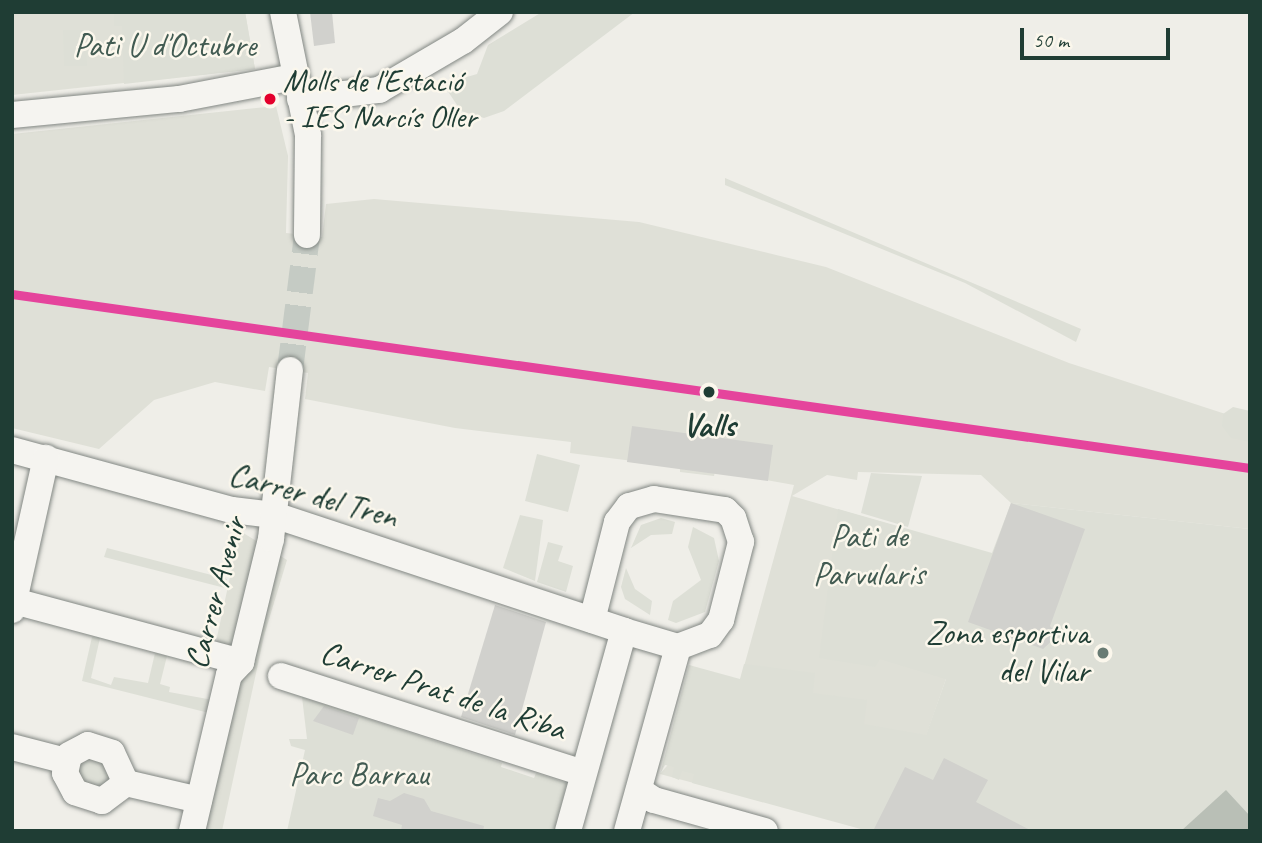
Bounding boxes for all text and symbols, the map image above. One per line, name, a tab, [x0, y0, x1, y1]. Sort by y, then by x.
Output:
scale bar	[1024, 14, 1174, 58]
park label: Pati U d'Octubre	[74, 26, 256, 66]
text: 50 m	[1033, 27, 1069, 53]
place label: Molls de l'Estació - IES Narcís Oller	[283, 62, 478, 135]
marker: Molls de l'Estació - IES Narcís Oller	[263, 92, 277, 106]
marker: Valls	[698, 381, 720, 403]
place label: Valls	[683, 406, 735, 446]
street label: Carrer del Tren	[225, 455, 401, 537]
street label: Carrer Avenir	[177, 513, 255, 673]
park label: Pati de Parvularis	[813, 517, 925, 595]
place label: Zona esportiva del Vilar	[925, 614, 1089, 692]
street label: Carrer Prat de la Riba	[315, 633, 571, 749]
marker: Zona esportiva del Vilar	[1095, 645, 1111, 661]
park label: Parc Barrau	[289, 755, 429, 795]

